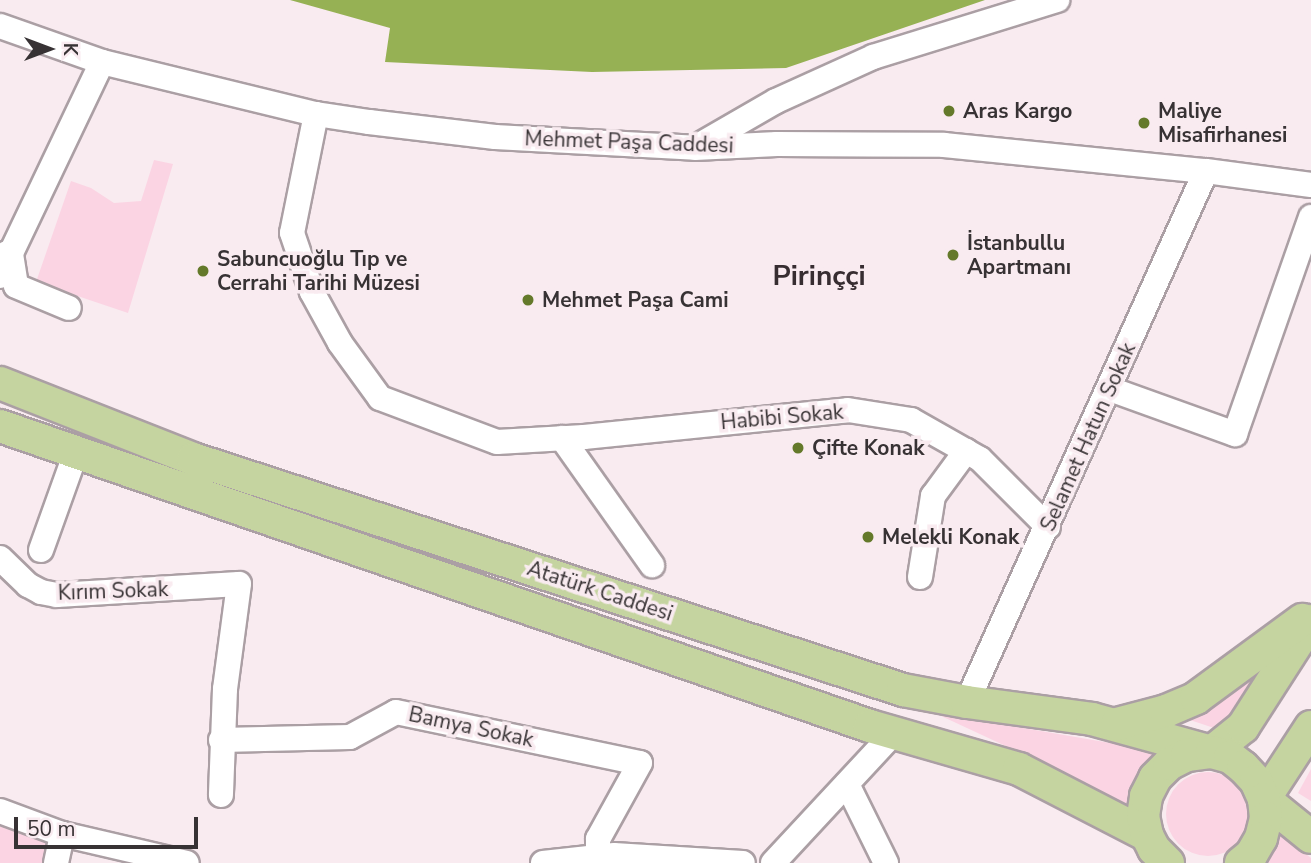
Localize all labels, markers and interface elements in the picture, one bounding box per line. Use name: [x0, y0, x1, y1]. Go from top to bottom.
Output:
north arrow: [14, 14, 84, 84]
text: K: [57, 43, 83, 55]
place label: Aras Kargo: [963, 98, 1072, 124]
place label: Maliye Misafirhanesi: [1158, 98, 1287, 148]
marker: Aras Kargo: [941, 103, 957, 119]
marker: Maliye Misafirhanesi: [1136, 115, 1152, 131]
street label: Mehmet Paşa Caddesi: [524, 126, 734, 158]
place label: İstanbullu Apartmanı: [967, 230, 1071, 280]
place label: Sabuncuoğlu Tıp ve Cerrahi Tarihi Müzesi: [217, 246, 420, 296]
marker: İstanbullu Apartmanı: [945, 247, 961, 263]
district label: Pirinççi: [772, 259, 866, 293]
marker: Sabuncuoğlu Tıp ve Cerrahi Tarihi Müzesi: [195, 263, 211, 279]
place label: Mehmet Paşa Cami: [542, 287, 729, 313]
marker: Mehmet Paşa Cami: [520, 292, 536, 308]
street label: Selamet Hatun Sokak: [1035, 339, 1141, 535]
street label: Habibi Sokak: [719, 399, 845, 435]
place label: Çifte Konak: [812, 435, 924, 461]
marker: Çifte Konak: [790, 440, 806, 456]
place label: Melekli Konak: [882, 524, 1019, 550]
marker: Melekli Konak: [860, 529, 876, 545]
street label: Atatürk Caddesi: [524, 556, 676, 626]
street label: Kırım Sokak: [57, 576, 169, 606]
street label: Bamya Sokak: [406, 701, 536, 753]
scale bar: [18, 804, 201, 848]
text: 50 m: [27, 815, 76, 843]

